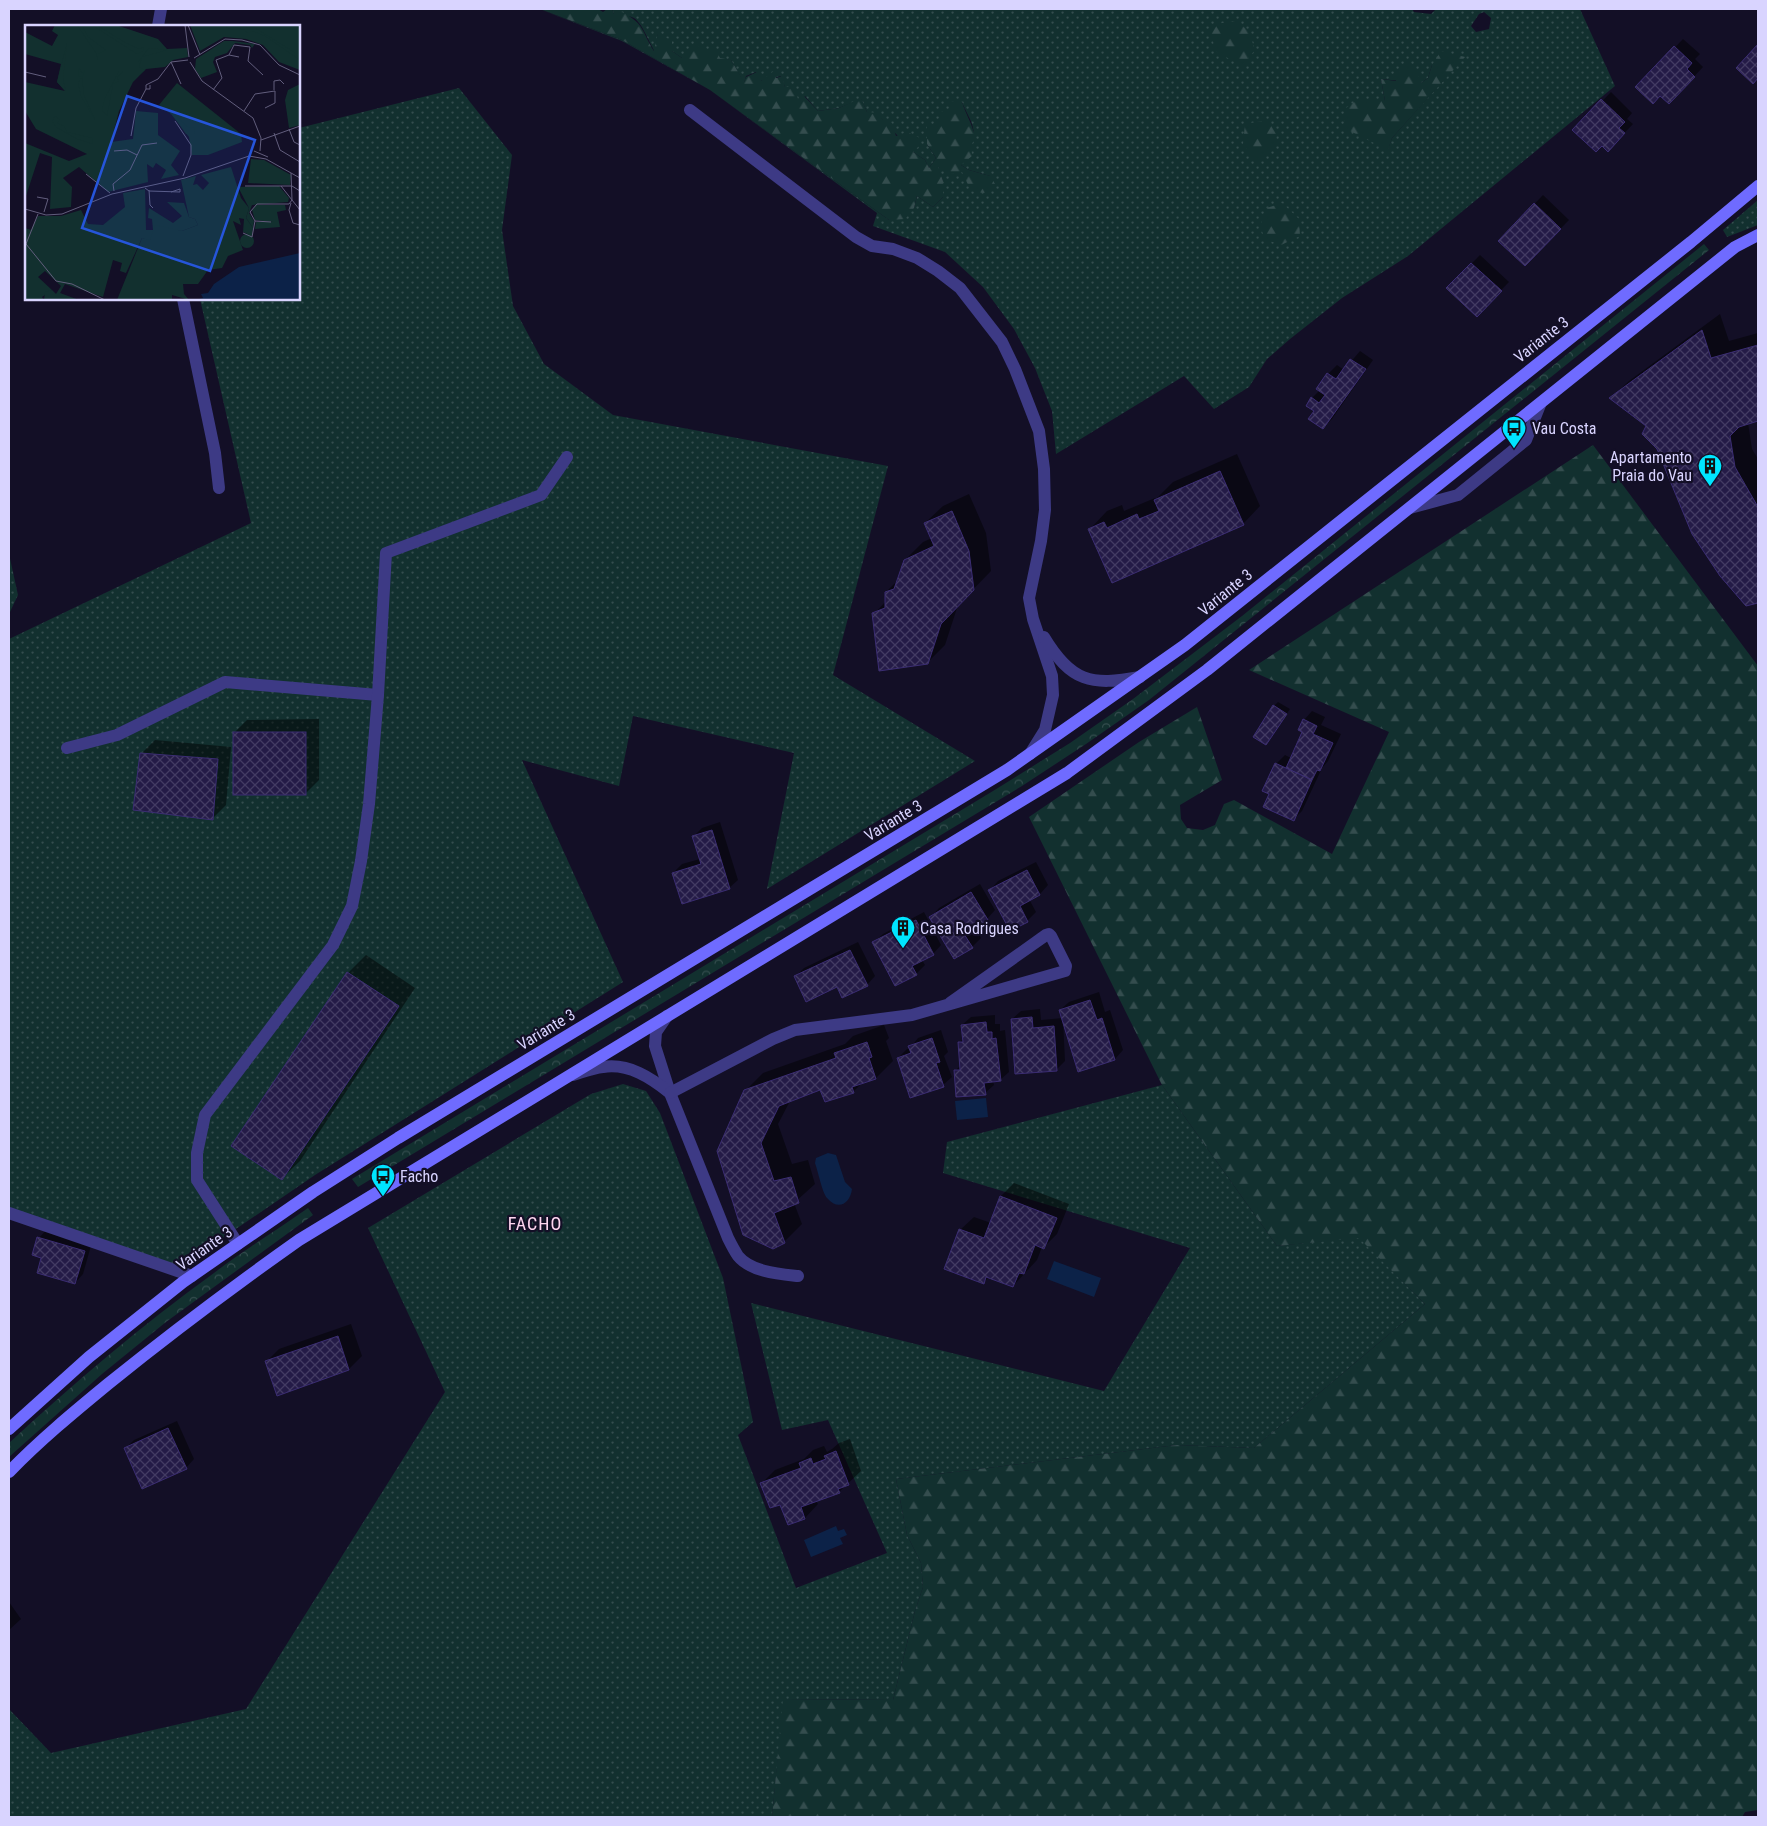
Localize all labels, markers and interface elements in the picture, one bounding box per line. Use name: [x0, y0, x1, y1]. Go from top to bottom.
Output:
inset map: [25, 25, 300, 300]
street label: Variante 3: [1510, 312, 1572, 367]
bus stop icon: Vau Costa: [1501, 415, 1527, 449]
place label: Vau Costa: [1532, 419, 1596, 438]
place label: Apartamento Praia do Vau: [1610, 448, 1692, 485]
building icon: Apartamento Praia do Vau: [1697, 453, 1723, 487]
street label: Variante 3: [1194, 565, 1256, 620]
street label: Variante 3: [861, 796, 926, 845]
building icon: Casa Rodrigues: [890, 915, 916, 949]
place label: Casa Rodrigues: [920, 919, 1019, 938]
street label: Variante 3: [514, 1005, 579, 1054]
bus stop icon: Facho: [370, 1163, 396, 1197]
place label: Facho: [400, 1167, 438, 1186]
district label: FACHO: [508, 1213, 562, 1234]
street label: Variante 3: [173, 1222, 236, 1275]

